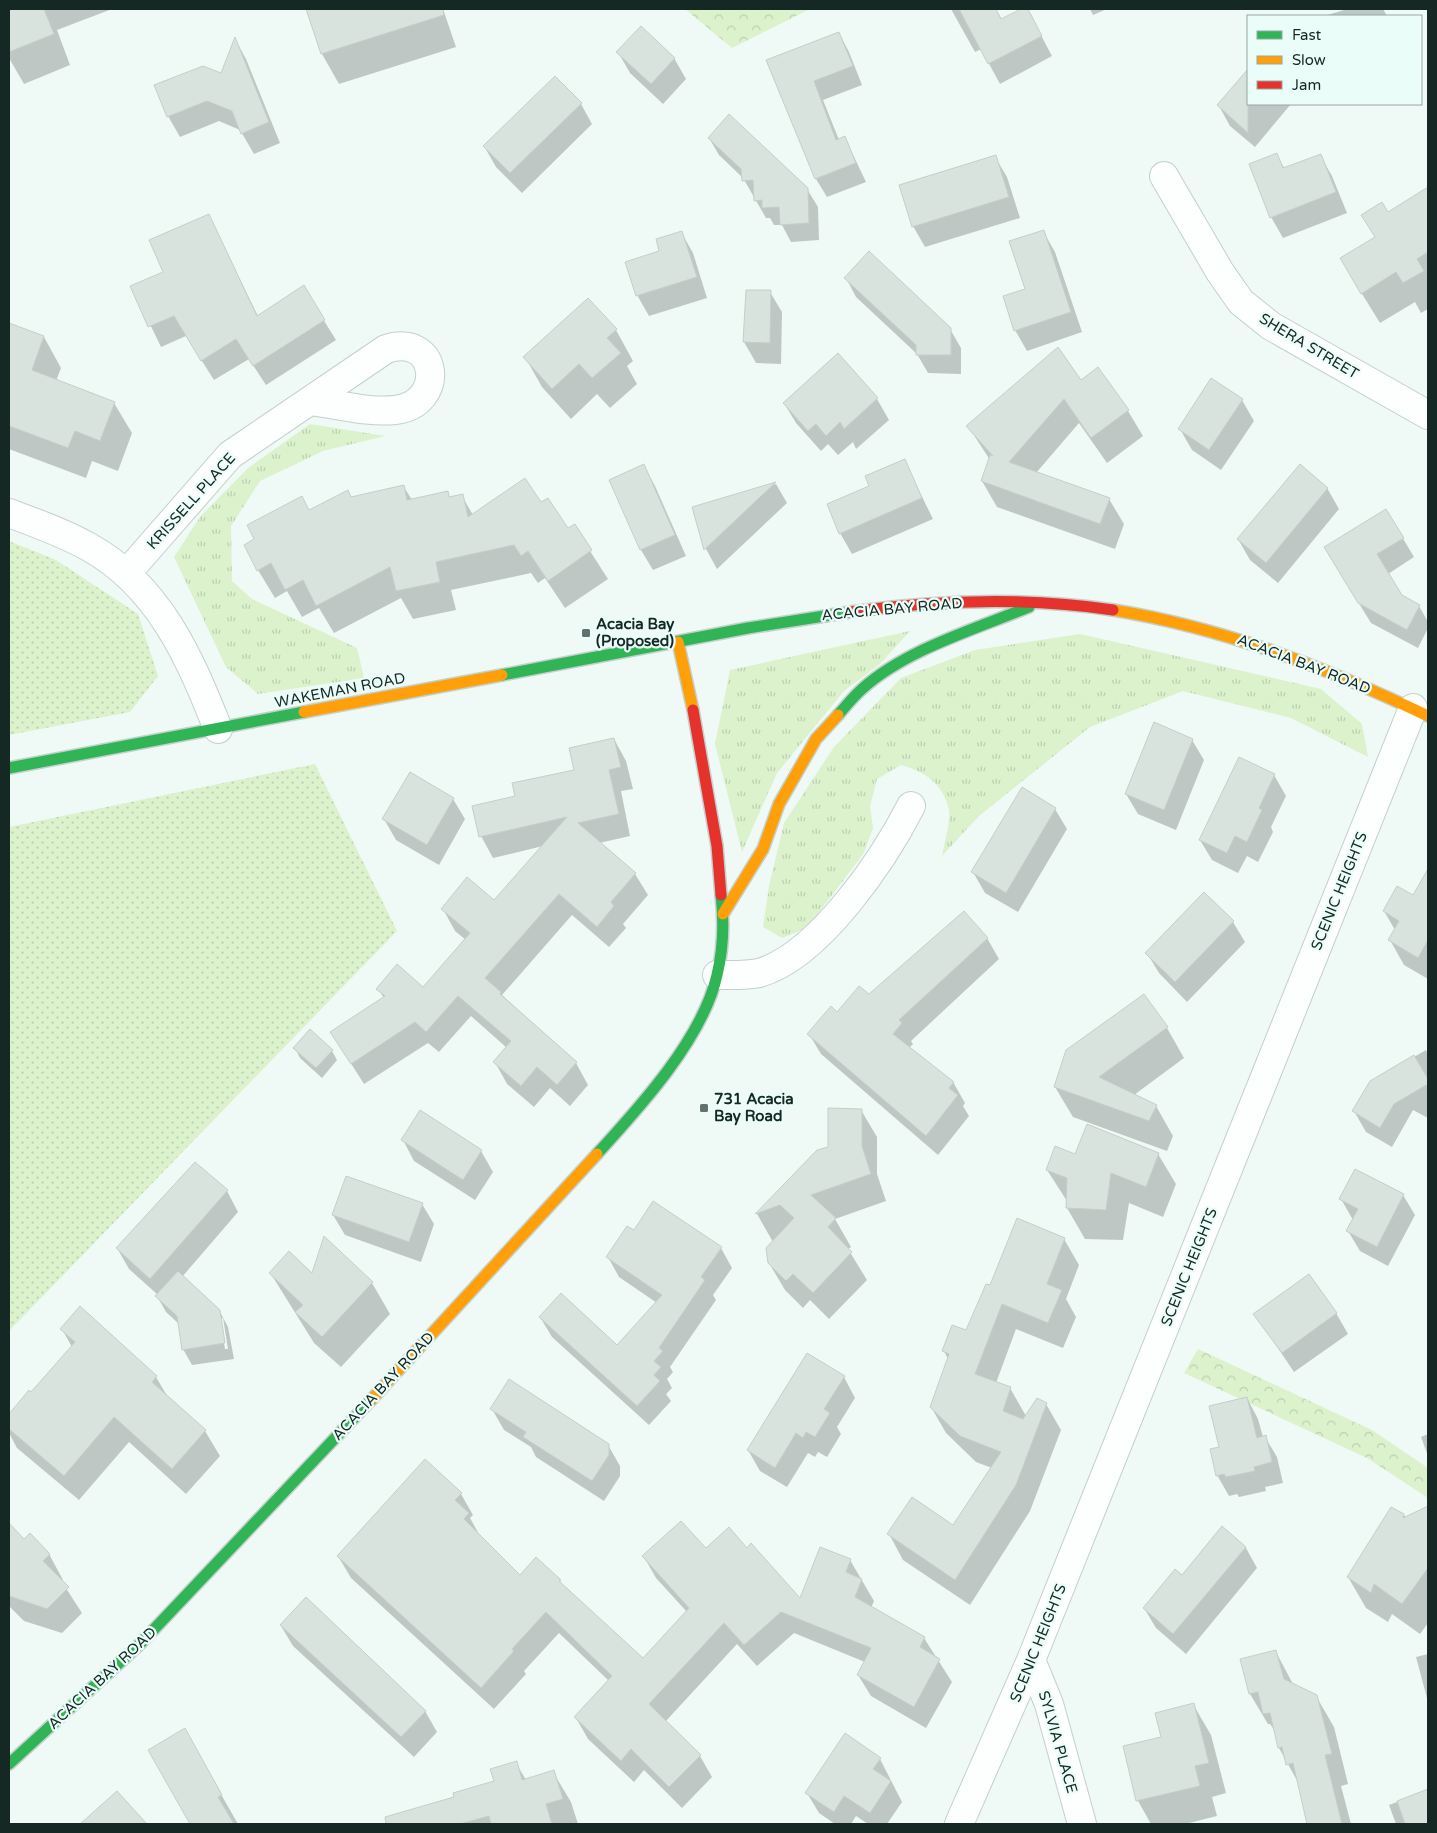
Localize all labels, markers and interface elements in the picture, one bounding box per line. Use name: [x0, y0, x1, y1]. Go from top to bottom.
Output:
legend: [1247, 15, 1422, 105]
text: Fast: [1292, 26, 1322, 44]
text: Slow: [1292, 51, 1326, 69]
text: Jam: [1292, 76, 1321, 94]
street label: SHERA STREET: [1256, 309, 1362, 383]
street label: KRISSELL PLACE: [143, 449, 239, 553]
street label: ACACIA BAY ROAD: [821, 594, 963, 624]
place label: Acacia Bay (Proposed): [596, 615, 674, 651]
marker: Acacia Bay (Proposed): [580, 627, 592, 639]
street label: ACACIA BAY ROAD: [1235, 630, 1373, 698]
street label: WAKEMAN ROAD: [273, 669, 407, 711]
street label: SCENIC HEIGHTS: [1307, 829, 1371, 953]
place label: 731 Acacia Bay Road: [714, 1090, 794, 1126]
marker: 731 Acacia Bay Road: [698, 1102, 710, 1114]
street label: SCENIC HEIGHTS: [1157, 1205, 1221, 1329]
street label: ACACIA BAY ROAD: [328, 1328, 438, 1444]
street label: SCENIC HEIGHTS: [1006, 1581, 1070, 1705]
street label: ACACIA BAY ROAD: [44, 1623, 160, 1733]
street label: SYLVIA PLACE: [1035, 1689, 1081, 1795]

